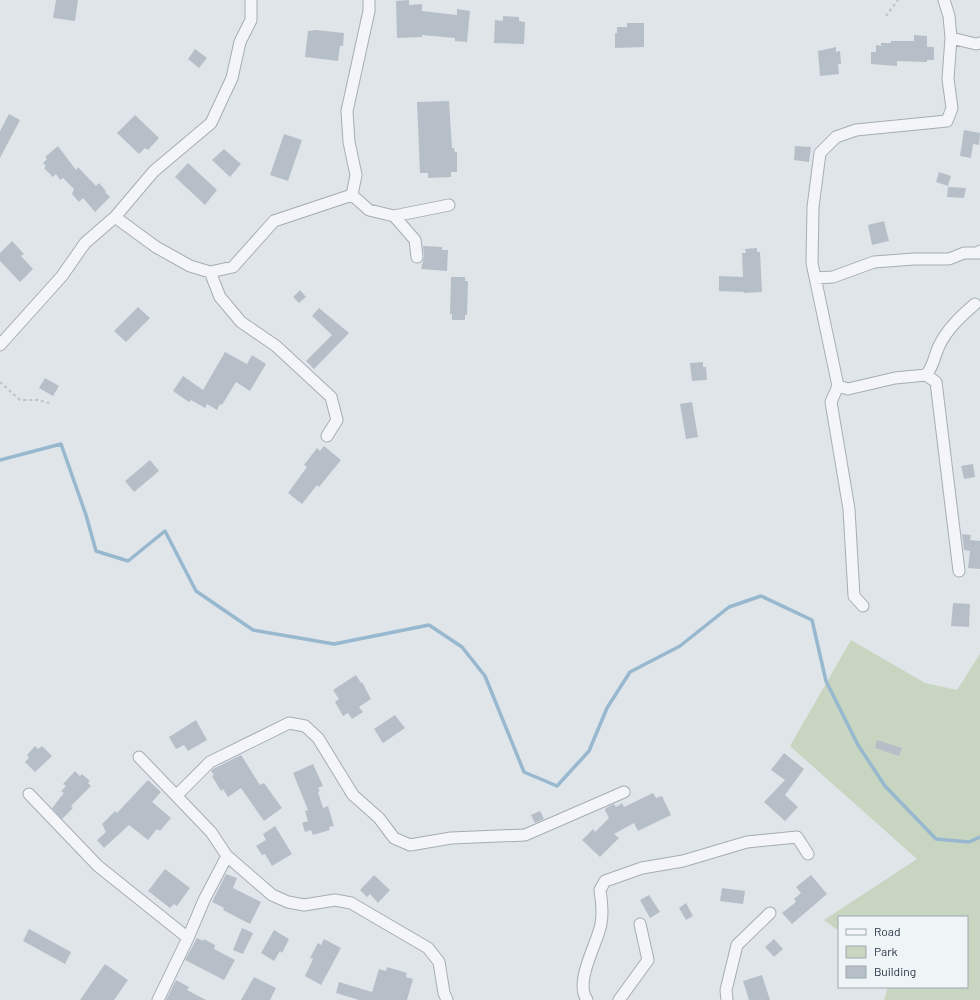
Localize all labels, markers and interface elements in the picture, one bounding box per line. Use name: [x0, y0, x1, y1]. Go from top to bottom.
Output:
legend: [838, 916, 968, 988]
text: Road: [874, 924, 901, 938]
text: Park: [874, 944, 898, 958]
text: Building: [874, 964, 916, 978]

